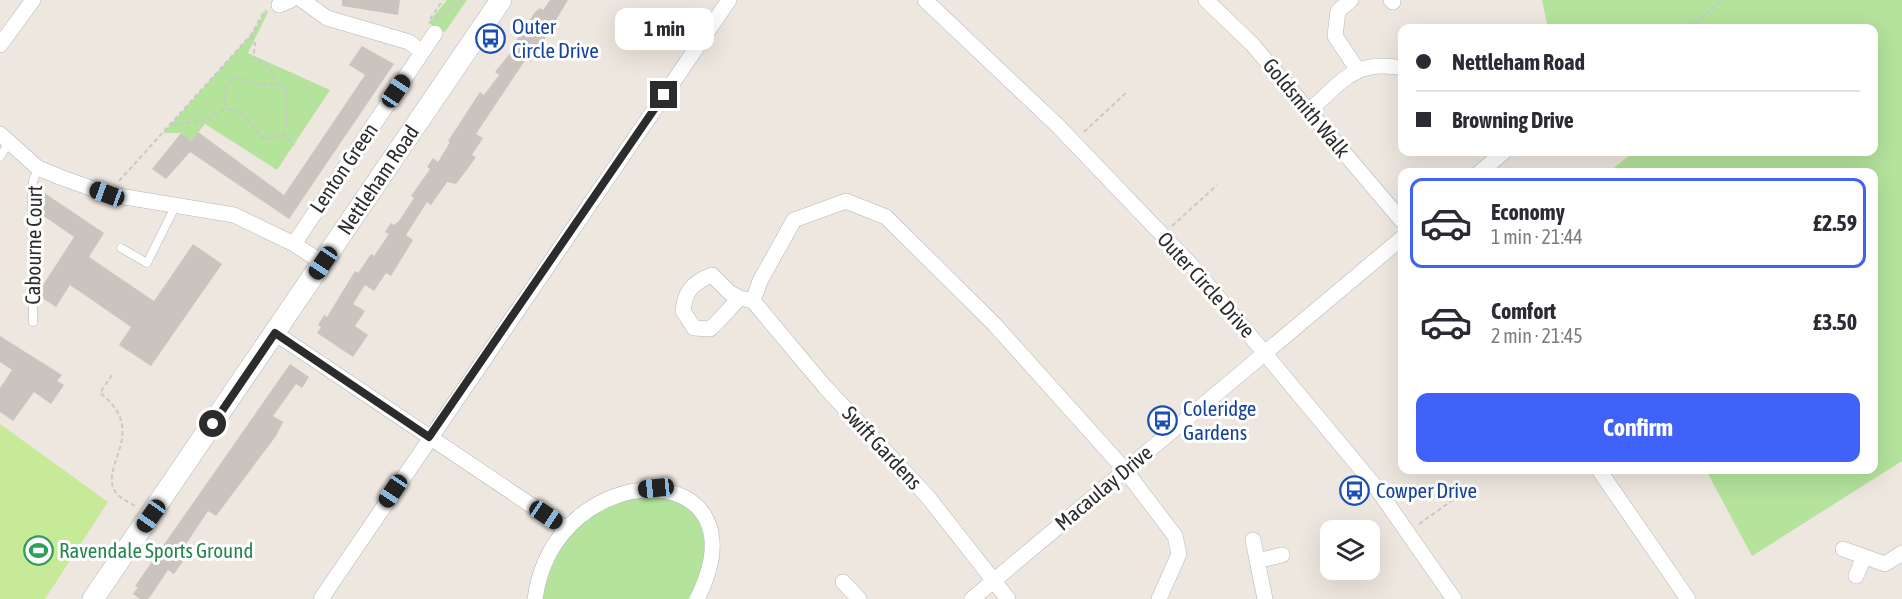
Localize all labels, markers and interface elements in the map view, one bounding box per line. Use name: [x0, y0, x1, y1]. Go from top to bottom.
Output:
callout: 1 min: [614, 8, 714, 50]
place label: Outer Circle Drive: [512, 14, 599, 62]
text: 1 min: [644, 17, 685, 40]
bus stop icon: Outer Circle Drive: [475, 23, 507, 55]
text: Nettleham Road: [1452, 49, 1585, 75]
street label: Goldsmith Walk: [1258, 53, 1355, 162]
car: [378, 71, 414, 111]
route end: [650, 81, 677, 108]
text: Browning Drive: [1452, 107, 1574, 133]
street label: Lenton Green: [304, 118, 382, 217]
street label: Nettleham Road: [332, 120, 423, 239]
car: [87, 179, 127, 209]
street label: Cabourne Court: [20, 185, 46, 305]
icon: car: [1419, 196, 1473, 250]
text: Economy: [1491, 199, 1565, 225]
text: £2.59: [1813, 210, 1857, 236]
text: 1 min · 21:44: [1491, 225, 1583, 248]
street label: Outer Circle Drive: [1153, 227, 1260, 342]
car: [305, 243, 341, 283]
icon: car: [1419, 295, 1473, 349]
text: Comfort: [1491, 298, 1556, 324]
text: £3.50: [1813, 309, 1857, 335]
text: 2 min · 21:45: [1491, 324, 1583, 347]
button: Confirm: [1416, 393, 1860, 462]
place label: Coleridge Gardens: [1183, 396, 1256, 444]
street label: Swift Gardens: [838, 401, 927, 494]
bus stop icon: Coleridge Gardens: [1146, 405, 1178, 437]
route start: [199, 410, 226, 437]
street label: Macaulay Drive: [1050, 440, 1157, 535]
car: [375, 471, 411, 511]
bus stop icon: Cowper Drive: [1339, 475, 1371, 507]
car: [637, 477, 675, 499]
place label: Cowper Drive: [1376, 478, 1477, 502]
car: [133, 496, 169, 536]
car: [526, 497, 566, 533]
map controls: [1320, 520, 1380, 580]
button: layers: [1320, 520, 1380, 580]
sports icon: Ravendale Sports Ground: [22, 535, 54, 567]
place label: Ravendale Sports Ground: [59, 538, 253, 562]

